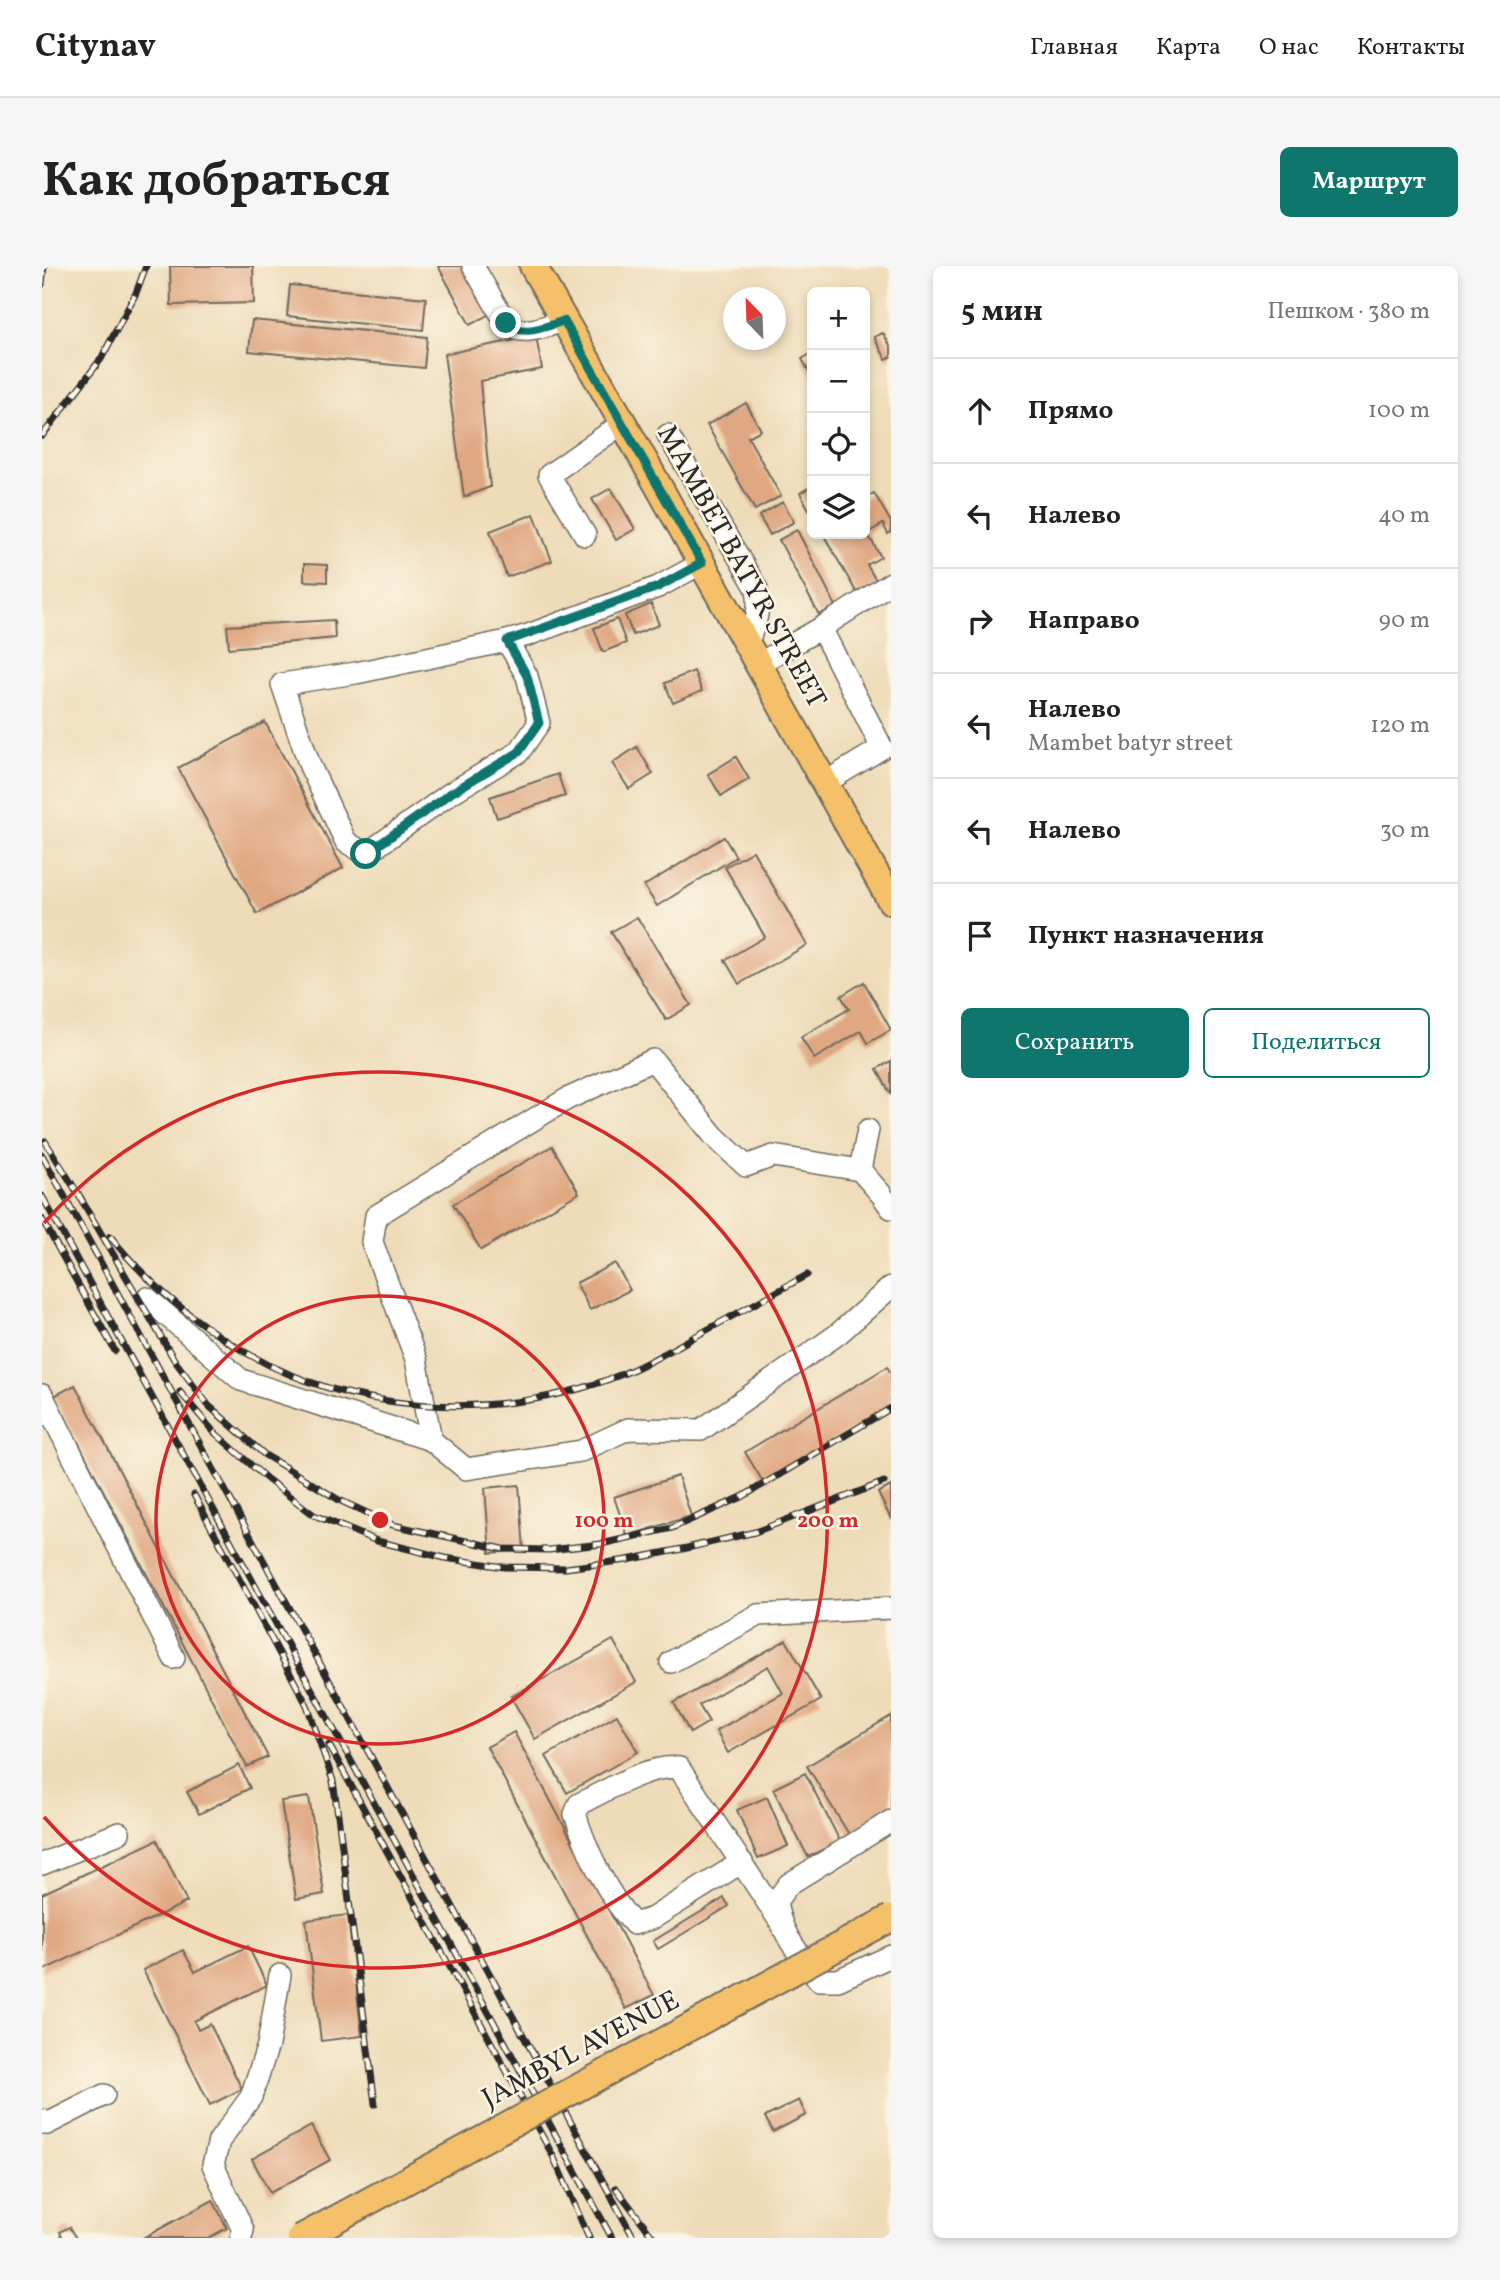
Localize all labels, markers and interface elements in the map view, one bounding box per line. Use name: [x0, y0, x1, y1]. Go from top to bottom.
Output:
text: Citynav: [35, 25, 156, 71]
text: Главная: [1030, 31, 1118, 65]
text: Карта: [1156, 31, 1221, 65]
text: О нас: [1259, 31, 1319, 65]
text: Контакты: [1357, 31, 1465, 65]
button: Маршрут: [1280, 147, 1458, 217]
text: Как добраться: [42, 148, 390, 217]
north arrow: [723, 287, 786, 350]
map controls: [807, 287, 870, 539]
button: +: [807, 287, 870, 350]
text: 5 мин: [961, 291, 1043, 333]
text: Пешком · 380 m: [1267, 296, 1430, 328]
route end: [490, 307, 521, 338]
button: −: [807, 350, 870, 413]
icon: ahead: [961, 392, 999, 430]
text: Прямо: [1028, 393, 1113, 429]
text: 100 m: [1368, 395, 1430, 427]
button: locate: [807, 413, 870, 476]
street label: MAMBET BATYR STREET: [647, 418, 835, 716]
button: layers: [807, 476, 870, 539]
icon: left: [961, 497, 999, 535]
text: Налево: [1028, 498, 1121, 534]
text: 40 m: [1378, 500, 1430, 532]
icon: right: [961, 602, 999, 640]
text: Направо: [1028, 603, 1140, 639]
text: 90 m: [1379, 605, 1430, 637]
text: Налево: [1028, 692, 1121, 728]
icon: left: [961, 707, 999, 745]
text: 120 m: [1370, 710, 1430, 742]
text: Mambet batyr street: [1028, 728, 1233, 760]
icon: left: [961, 812, 999, 850]
text: Налево: [1028, 813, 1121, 849]
text: 30 m: [1380, 815, 1430, 847]
route start: [350, 838, 381, 869]
icon: arrive: [961, 917, 999, 955]
text: Пункт назначения: [1028, 918, 1264, 954]
button: Сохранить: [961, 1008, 1189, 1078]
button: Поделиться: [1203, 1008, 1430, 1078]
text: 100 m: [574, 1507, 634, 1536]
text: 200 m: [797, 1507, 859, 1536]
centre of rings: [368, 1508, 392, 1532]
street label: JAMBYL AVENUE: [475, 1981, 687, 2119]

